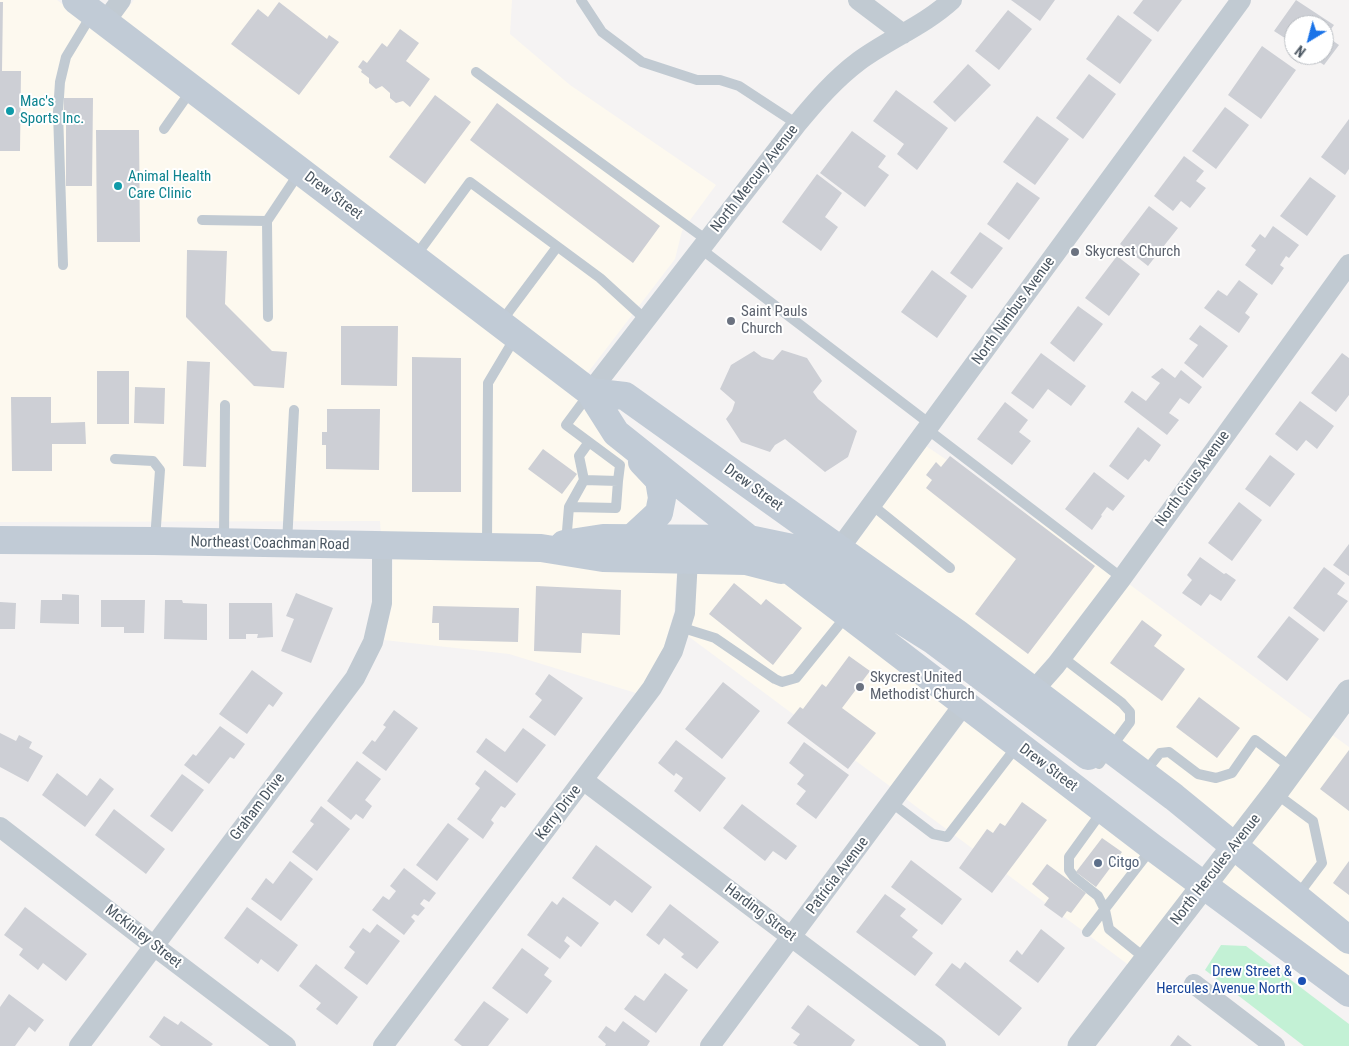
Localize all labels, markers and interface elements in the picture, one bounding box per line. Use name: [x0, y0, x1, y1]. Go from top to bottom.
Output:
north arrow: [1284, 15, 1334, 65]
text: N: [1292, 42, 1309, 60]
place label: Mac's Sports Inc.: [20, 93, 84, 128]
marker: Mac's Sports Inc.: [4, 105, 16, 117]
street label: North Mercury Avenue: [707, 122, 803, 236]
place label: Animal Health Care Clinic: [128, 168, 211, 203]
street label: Drew Street: [300, 168, 366, 224]
marker: Animal Health Care Clinic: [112, 180, 124, 192]
place label: Skycrest Church: [1085, 243, 1180, 261]
marker: Skycrest Church: [1069, 246, 1081, 258]
street label: North Nimbus Avenue: [969, 254, 1059, 368]
place label: Saint Pauls Church: [741, 303, 808, 338]
marker: Saint Pauls Church: [725, 315, 737, 327]
street label: North Cirus Avenue: [1152, 428, 1234, 530]
street label: Drew Street: [720, 461, 786, 515]
street label: Northeast Coachman Road: [190, 534, 350, 554]
place label: Skycrest United Methodist Church: [870, 669, 975, 704]
marker: Skycrest United Methodist Church: [854, 681, 866, 693]
street label: Drew Street: [1015, 740, 1081, 796]
street label: Graham Drive: [227, 770, 289, 844]
street label: Kerry Drive: [533, 782, 585, 844]
street label: North Hercules Avenue: [1167, 811, 1265, 929]
street label: Patricia Avenue: [803, 834, 873, 918]
place label: Citgo: [1108, 854, 1139, 872]
marker: Citgo: [1092, 857, 1104, 869]
street label: Harding Street: [721, 880, 799, 946]
street label: McKinley Street: [101, 901, 185, 973]
place label: Drew Street & Hercules Avenue North: [1156, 963, 1292, 998]
marker: Drew Street & Hercules Avenue North: [1296, 975, 1308, 987]

